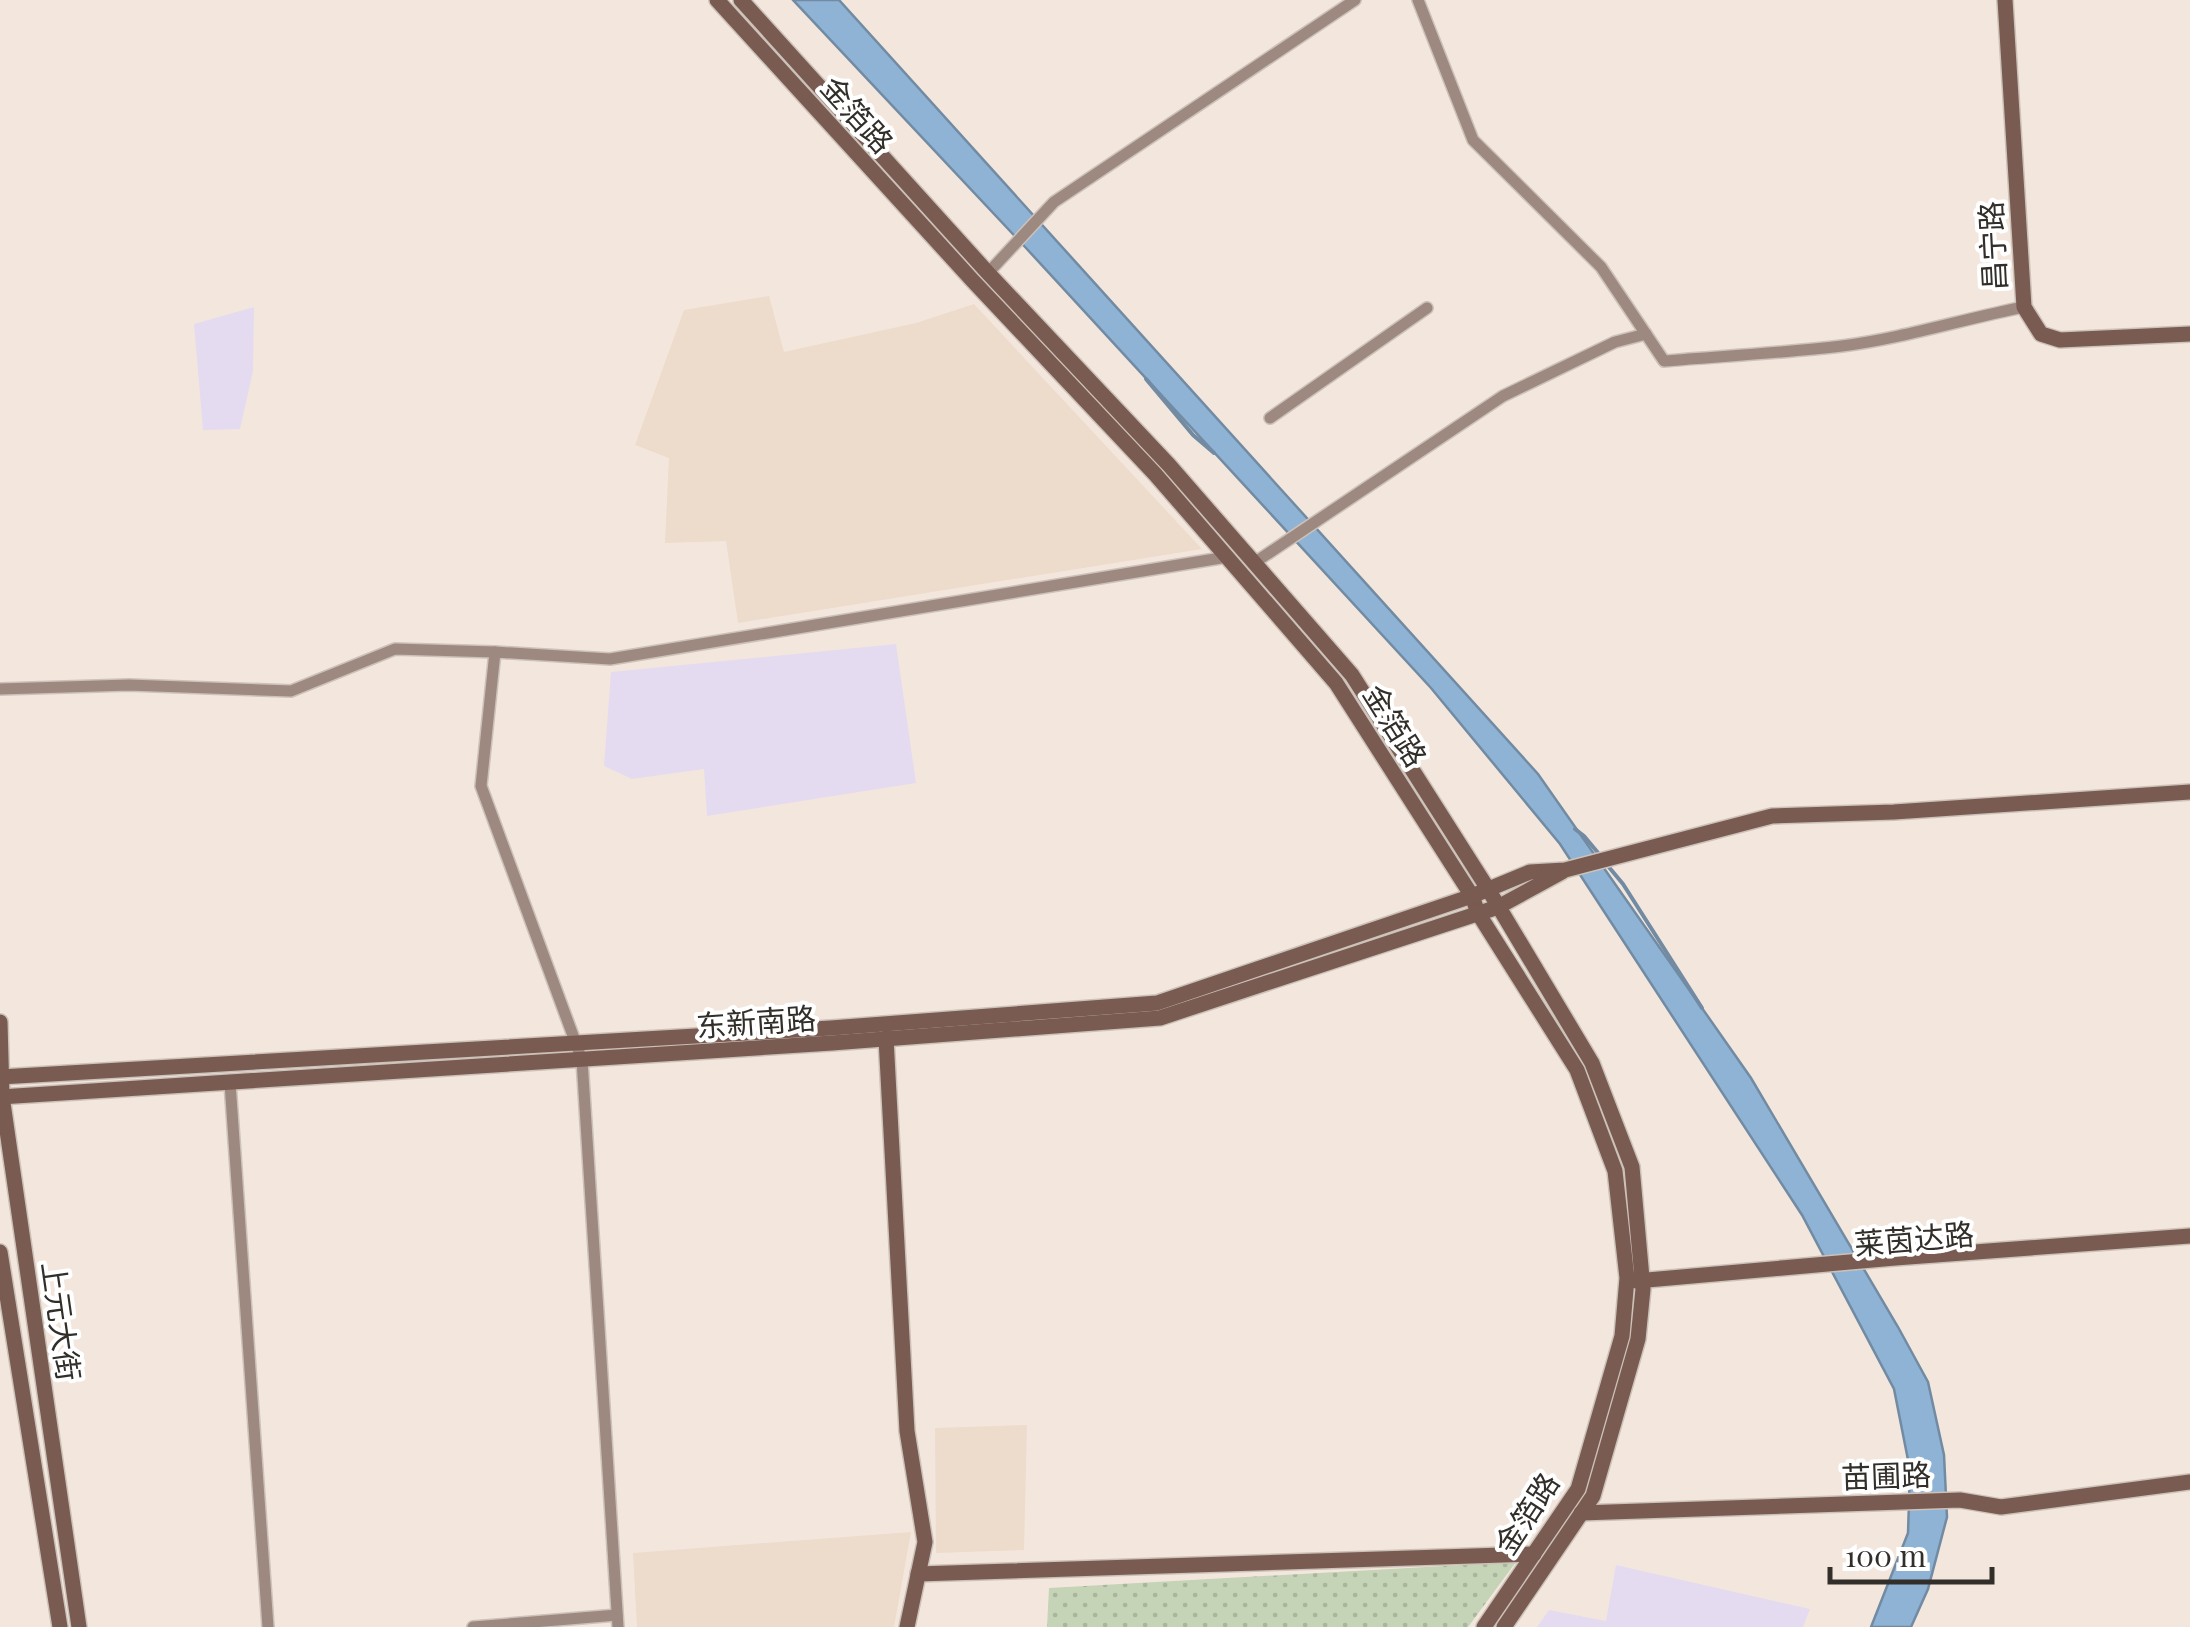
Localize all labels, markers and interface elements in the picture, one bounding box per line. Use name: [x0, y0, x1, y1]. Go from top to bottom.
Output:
street label: 金箔路: [813, 67, 903, 161]
street label: 昌宁路: [1970, 200, 2014, 292]
street label: 金箔路: [1355, 676, 1437, 774]
street label: 东新南路: [695, 997, 817, 1045]
street label: 莱茵达路: [1852, 1213, 1976, 1263]
street label: 上元大街: [34, 1259, 90, 1383]
street label: 苗圃路: [1840, 1453, 1932, 1497]
street label: 金箔路: [1485, 1464, 1567, 1562]
scale bar: [1830, 1522, 1992, 1584]
text: 100 m: [1845, 1535, 1927, 1575]

